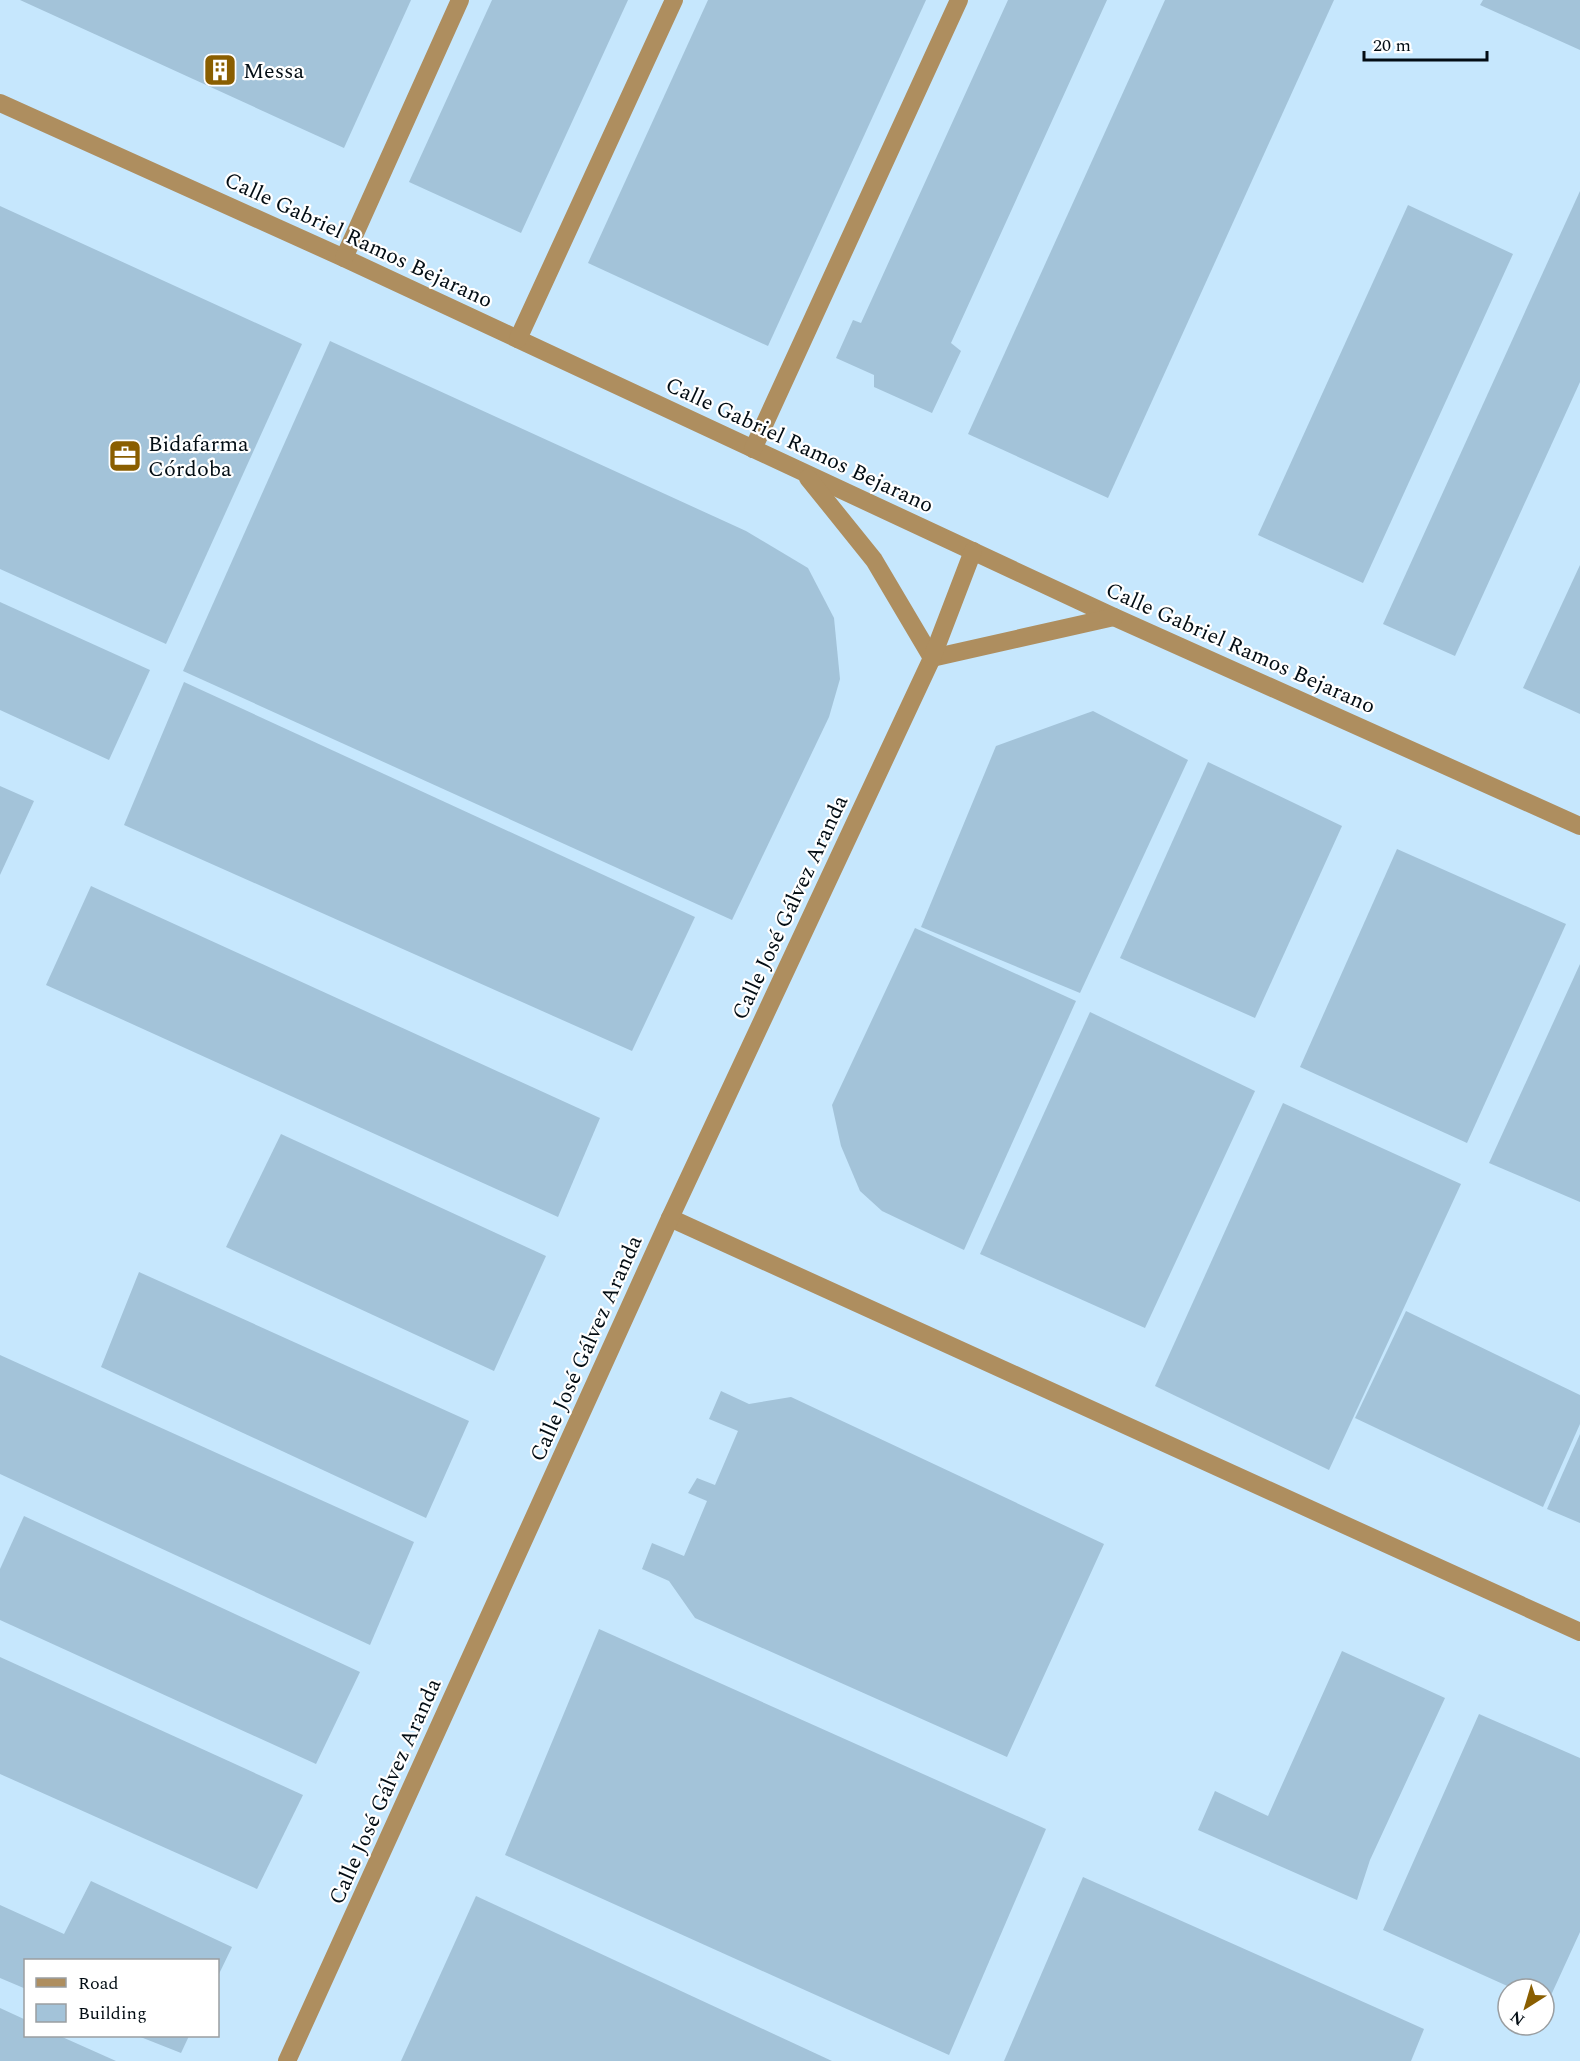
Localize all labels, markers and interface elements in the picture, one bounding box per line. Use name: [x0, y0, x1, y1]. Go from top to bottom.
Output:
scale bar: [1364, 24, 1487, 62]
text: 20 m: [1373, 32, 1411, 59]
building icon: Messa: [202, 52, 238, 88]
place label: Messa: [243, 55, 305, 88]
street label: Calle Gabriel Ramos Bejarano: [219, 164, 498, 317]
street label: Calle Gabriel Ramos Bejarano: [660, 369, 939, 522]
place label: Bidafarma Córdoba: [148, 428, 249, 486]
office icon: Bidafarma Córdoba: [107, 438, 143, 474]
street label: Calle Gabriel Ramos Bejarano: [1100, 574, 1381, 723]
street label: Calle José Gálvez Aranda: [724, 790, 857, 1026]
street label: Calle José Gálvez Aranda: [522, 1230, 651, 1467]
street label: Calle José Gálvez Aranda: [321, 1673, 450, 1910]
legend: [24, 1959, 219, 2037]
text: Road: [78, 1970, 119, 1997]
north arrow: [1496, 1977, 1556, 2037]
text: Building: [78, 2000, 147, 2027]
text: N: [1505, 2005, 1530, 2032]

